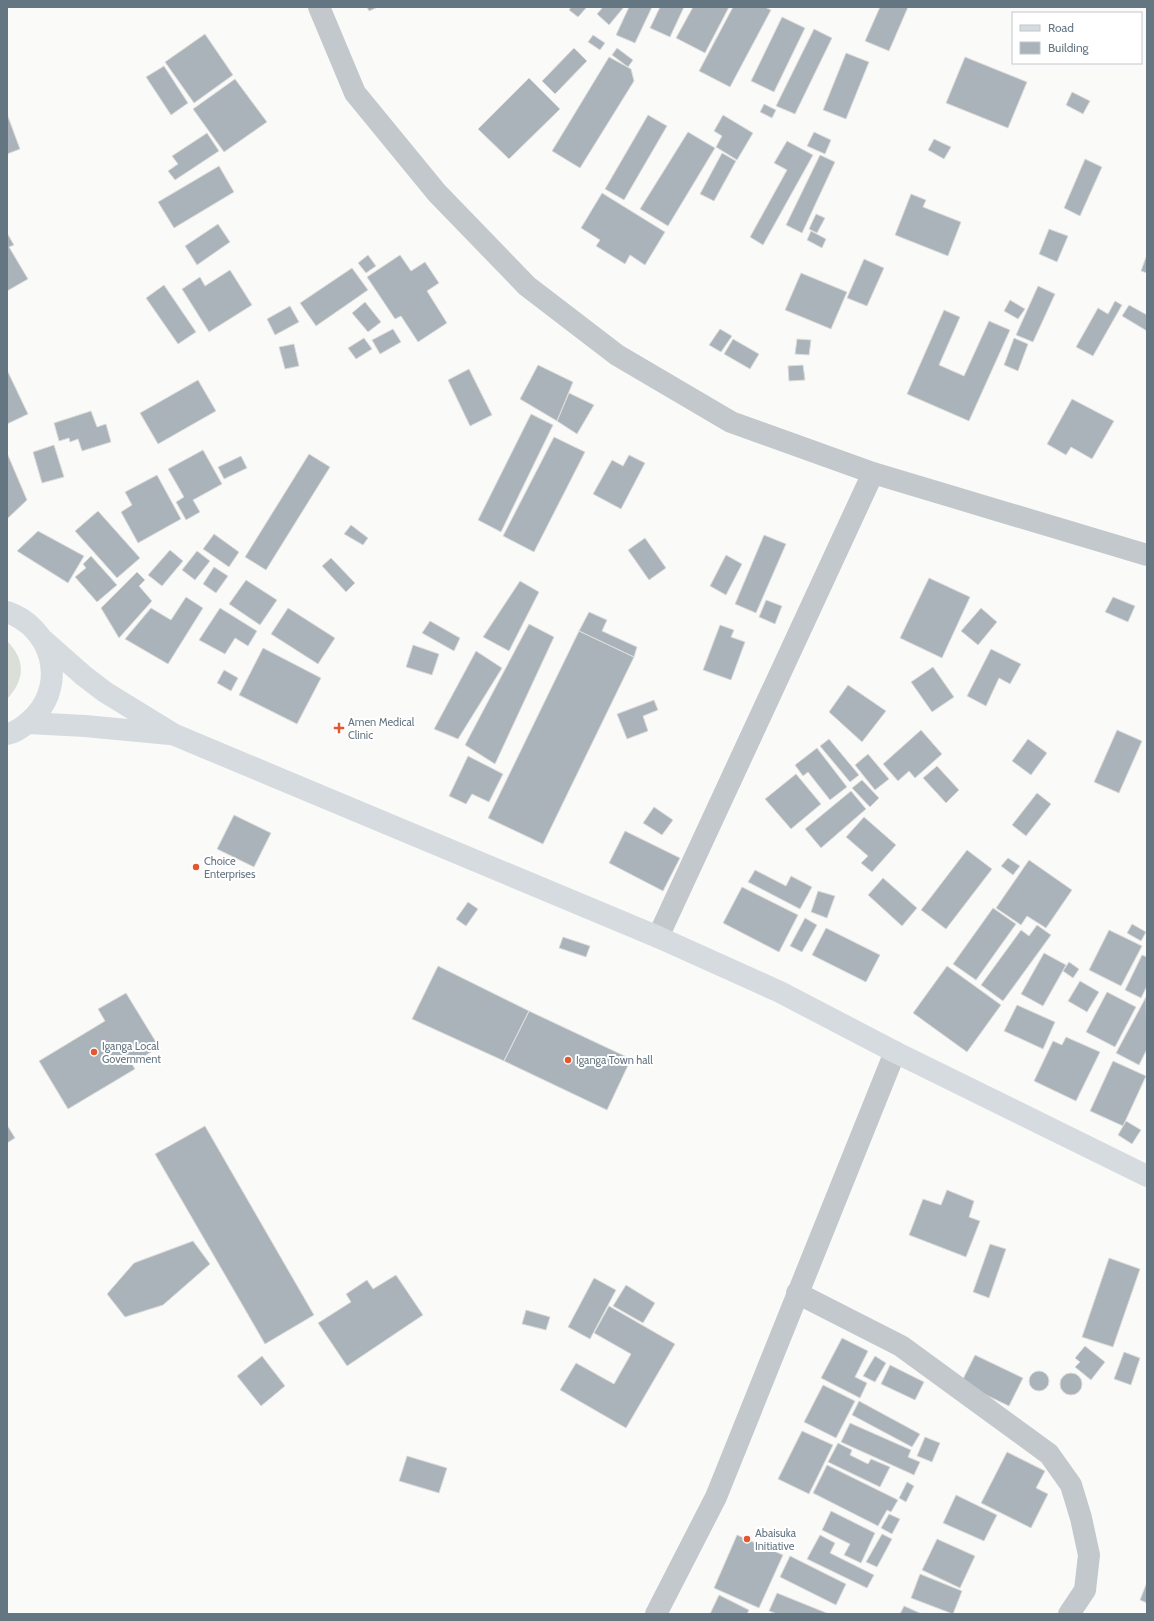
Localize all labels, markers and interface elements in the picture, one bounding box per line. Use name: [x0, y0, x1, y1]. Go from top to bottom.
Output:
legend: [1012, 12, 1142, 64]
text: Road: [1048, 20, 1074, 35]
text: Building: [1048, 40, 1090, 55]
place label: Amen Medical Clinic: [348, 715, 415, 742]
marker: Amen Medical Clinic: [333, 722, 345, 734]
place label: Choice Enterprises: [204, 854, 256, 881]
marker: Choice Enterprises: [191, 862, 201, 872]
place label: Iganga Local Government: [102, 1039, 161, 1066]
marker: Iganga Local Government: [89, 1047, 99, 1057]
place label: Iganga Town hall: [576, 1053, 653, 1067]
marker: Iganga Town hall: [563, 1055, 573, 1065]
place label: Abaisuka Initiative: [755, 1526, 797, 1553]
marker: Abaisuka Initiative: [742, 1534, 752, 1544]

